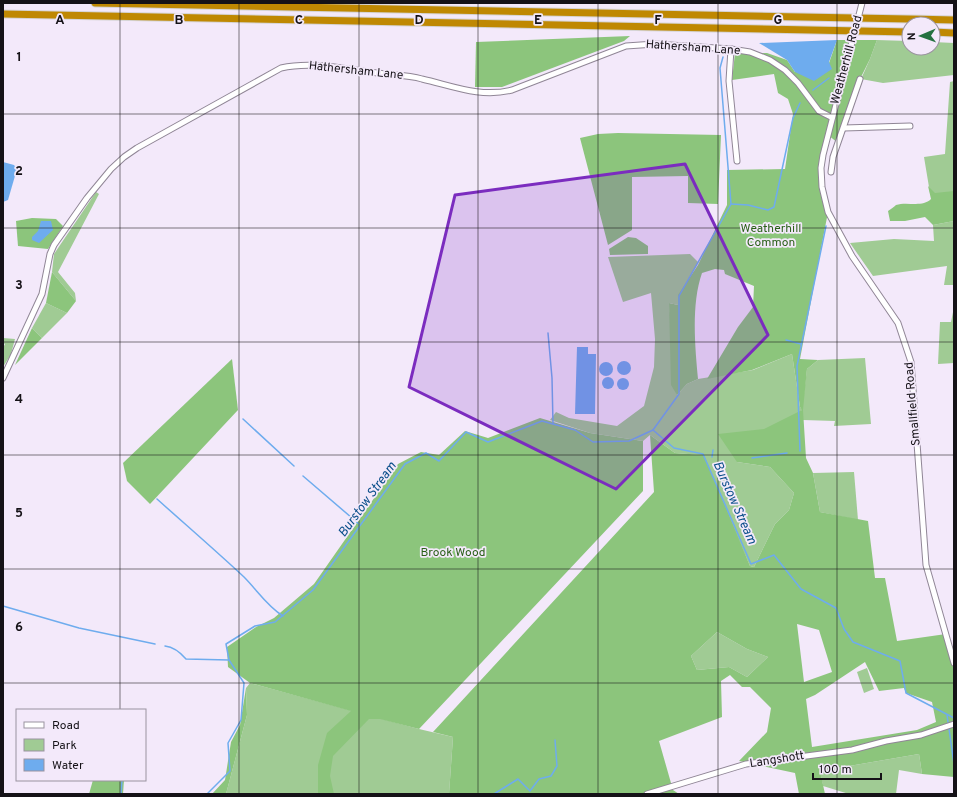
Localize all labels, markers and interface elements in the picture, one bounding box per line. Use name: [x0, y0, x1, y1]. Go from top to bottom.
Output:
text: A: [55, 13, 65, 29]
text: B: [175, 13, 184, 29]
text: C: [295, 13, 303, 29]
text: D: [414, 13, 424, 29]
text: E: [534, 13, 542, 29]
text: F: [654, 13, 662, 29]
text: G: [774, 13, 783, 29]
street label: Weatherhill Road: [827, 14, 867, 106]
north arrow: [901, 16, 941, 56]
text: N: [905, 32, 919, 41]
street label: Hathersham Lane: [645, 37, 741, 59]
text: 1: [16, 50, 22, 66]
street label: Hathersham Lane: [308, 58, 404, 84]
text: 2: [15, 164, 23, 180]
park label: Weatherhill Common: [741, 221, 801, 251]
text: 3: [15, 278, 23, 294]
street label: Smallfield Road: [901, 361, 925, 447]
text: 4: [15, 392, 23, 408]
water label: Burstow Stream: [335, 459, 401, 541]
water label: Burstow Stream: [709, 459, 760, 547]
text: 5: [15, 506, 23, 522]
park label: Brook Wood: [420, 545, 486, 561]
text: 6: [15, 620, 23, 636]
legend: [16, 709, 146, 781]
text: Road: [52, 718, 80, 734]
text: Park: [52, 738, 77, 754]
street label: Langshott: [749, 748, 805, 772]
scale bar: [813, 755, 881, 781]
text: Water: [52, 758, 84, 774]
text: 100 m: [819, 762, 852, 778]

